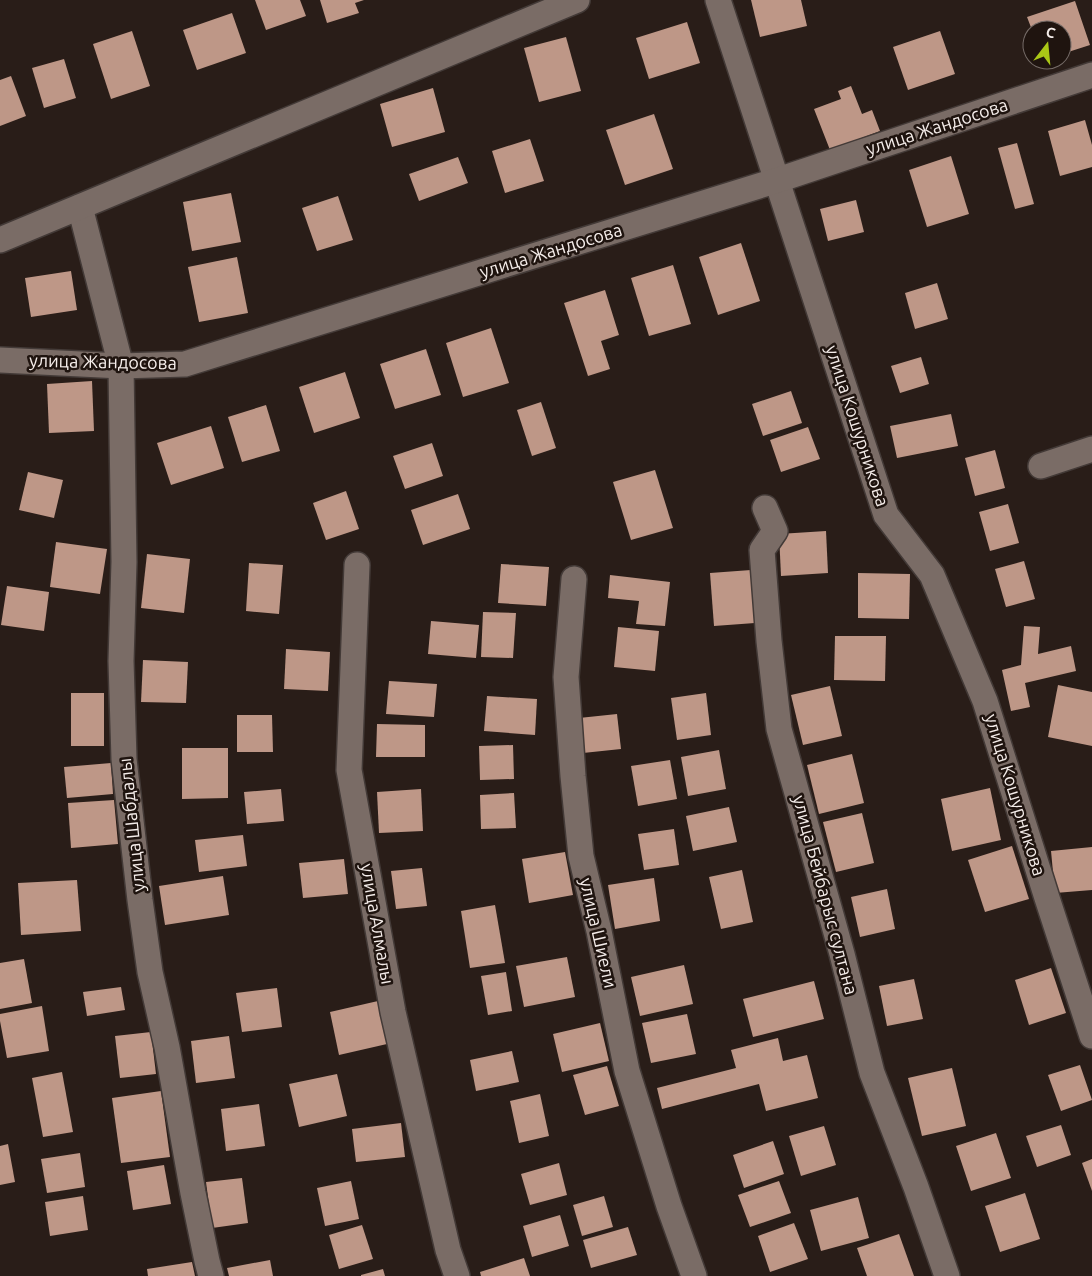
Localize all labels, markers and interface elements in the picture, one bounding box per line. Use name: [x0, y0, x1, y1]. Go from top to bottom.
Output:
north arrow: [1022, 20, 1072, 70]
text: С: [1044, 24, 1057, 41]
street label: улица Жандосова: [863, 94, 1010, 158]
street label: улица Жандосова: [477, 219, 624, 281]
street label: улица Кошурникова: [822, 343, 893, 509]
street label: улица Жандосова: [29, 350, 177, 372]
street label: улица Кошурникова: [982, 711, 1050, 878]
street label: улица Шабдалы: [114, 757, 148, 893]
street label: улица Бейбарыс султана: [790, 793, 862, 997]
street label: улица Алмалы: [358, 862, 398, 986]
street label: улица Шиели: [577, 876, 621, 990]

